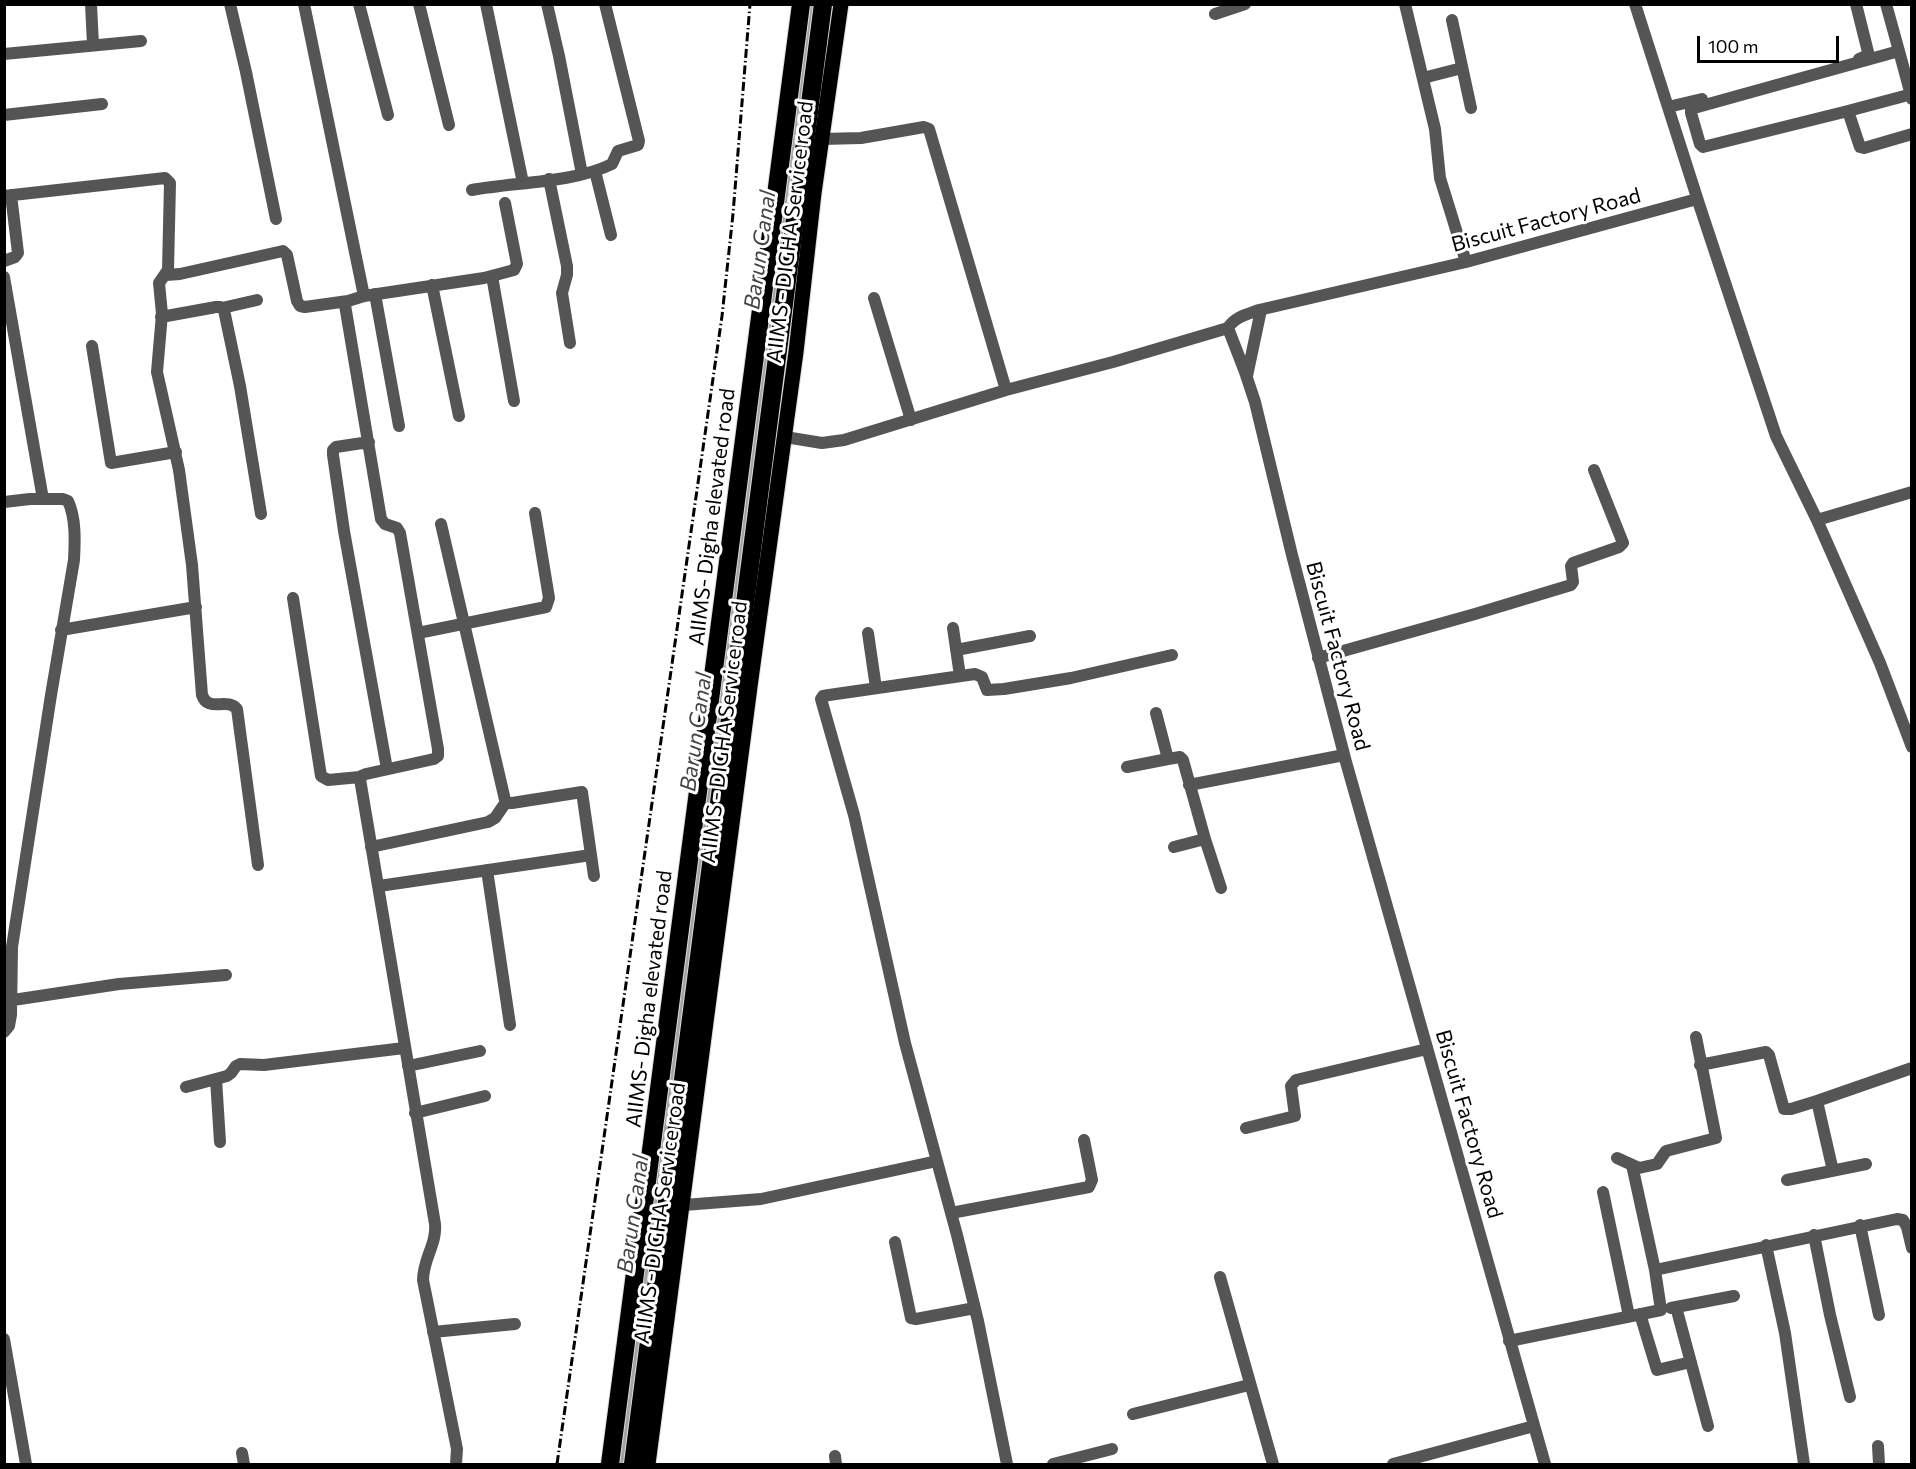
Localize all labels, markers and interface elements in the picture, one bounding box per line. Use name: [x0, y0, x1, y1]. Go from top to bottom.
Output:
scale bar: [1700, 24, 1842, 62]
text: 100 m: [1708, 35, 1758, 57]
street label: AIIMS - DIGHA Service road: [761, 100, 819, 364]
street label: Biscuit Factory Road: [1449, 183, 1643, 257]
water label: Barun Canal: [739, 189, 781, 311]
street label: AIIMS- Digha elevated road: [684, 387, 740, 647]
street label: Biscuit Factory Road: [1301, 559, 1375, 753]
street label: AIIMS - DIGHA Service road: [695, 600, 753, 864]
water label: Barun Canal: [675, 671, 717, 793]
street label: AIIMS- Digha elevated road: [621, 869, 677, 1129]
street label: Biscuit Factory Road: [1430, 1027, 1508, 1221]
street label: AIIMS - DIGHA Service road: [629, 1081, 691, 1345]
water label: Barun Canal: [612, 1153, 654, 1275]

